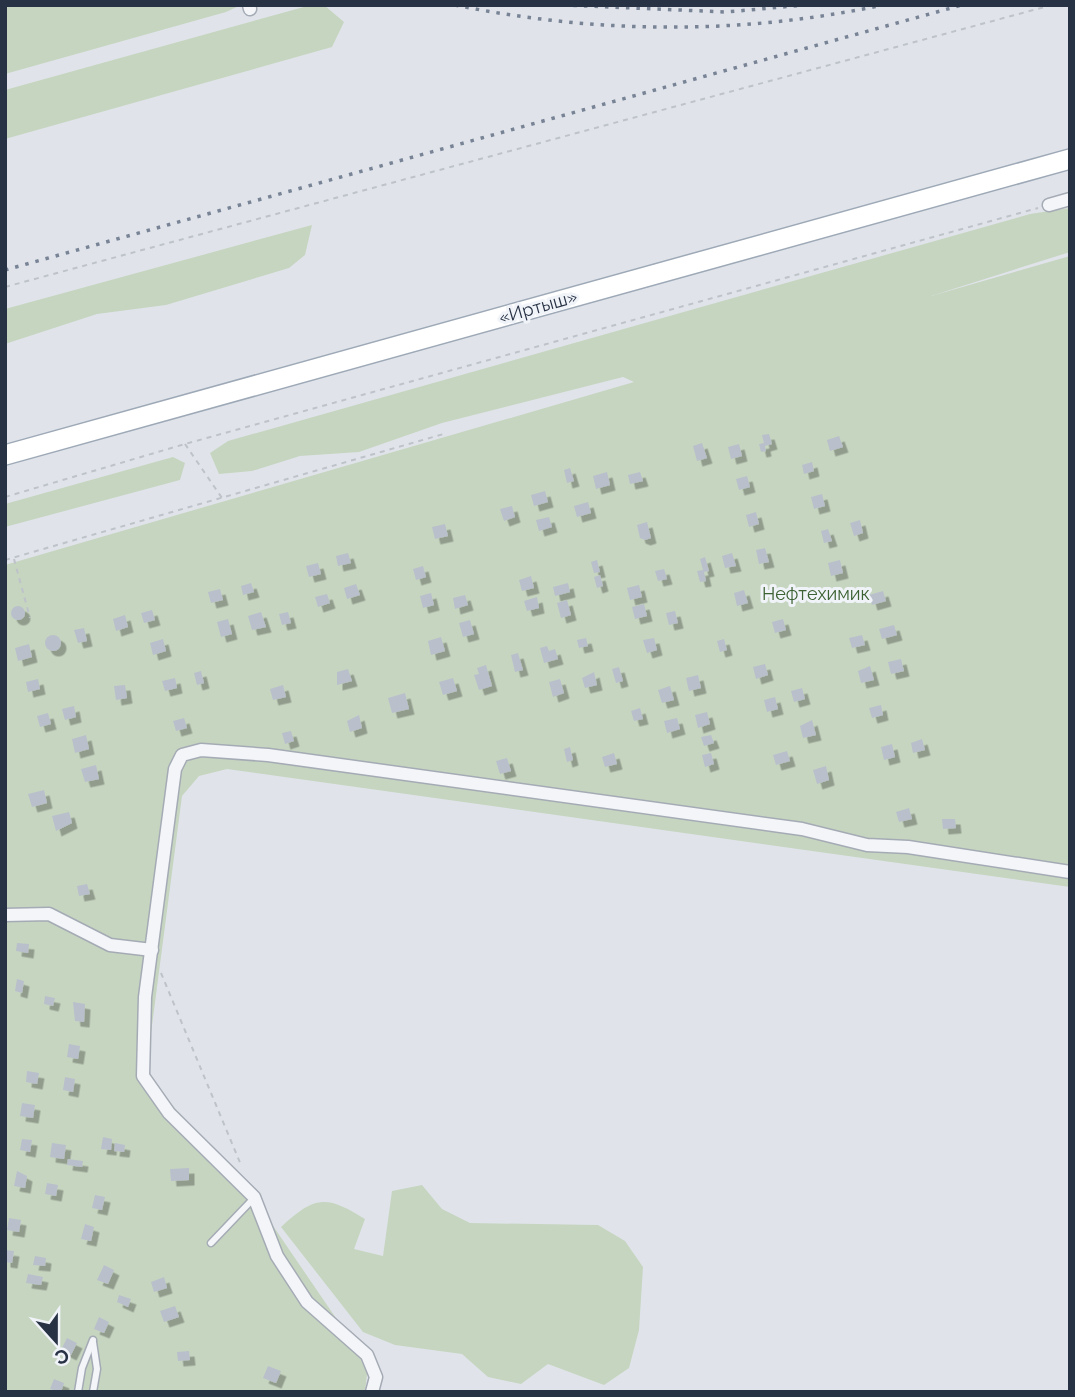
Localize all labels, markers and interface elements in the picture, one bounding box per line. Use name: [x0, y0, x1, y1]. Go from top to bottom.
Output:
street label: «Иртыш»: [496, 285, 579, 328]
park label: Нефтехимик: [762, 583, 870, 604]
north arrow: [21, 1306, 91, 1376]
text: С: [52, 1344, 72, 1369]

